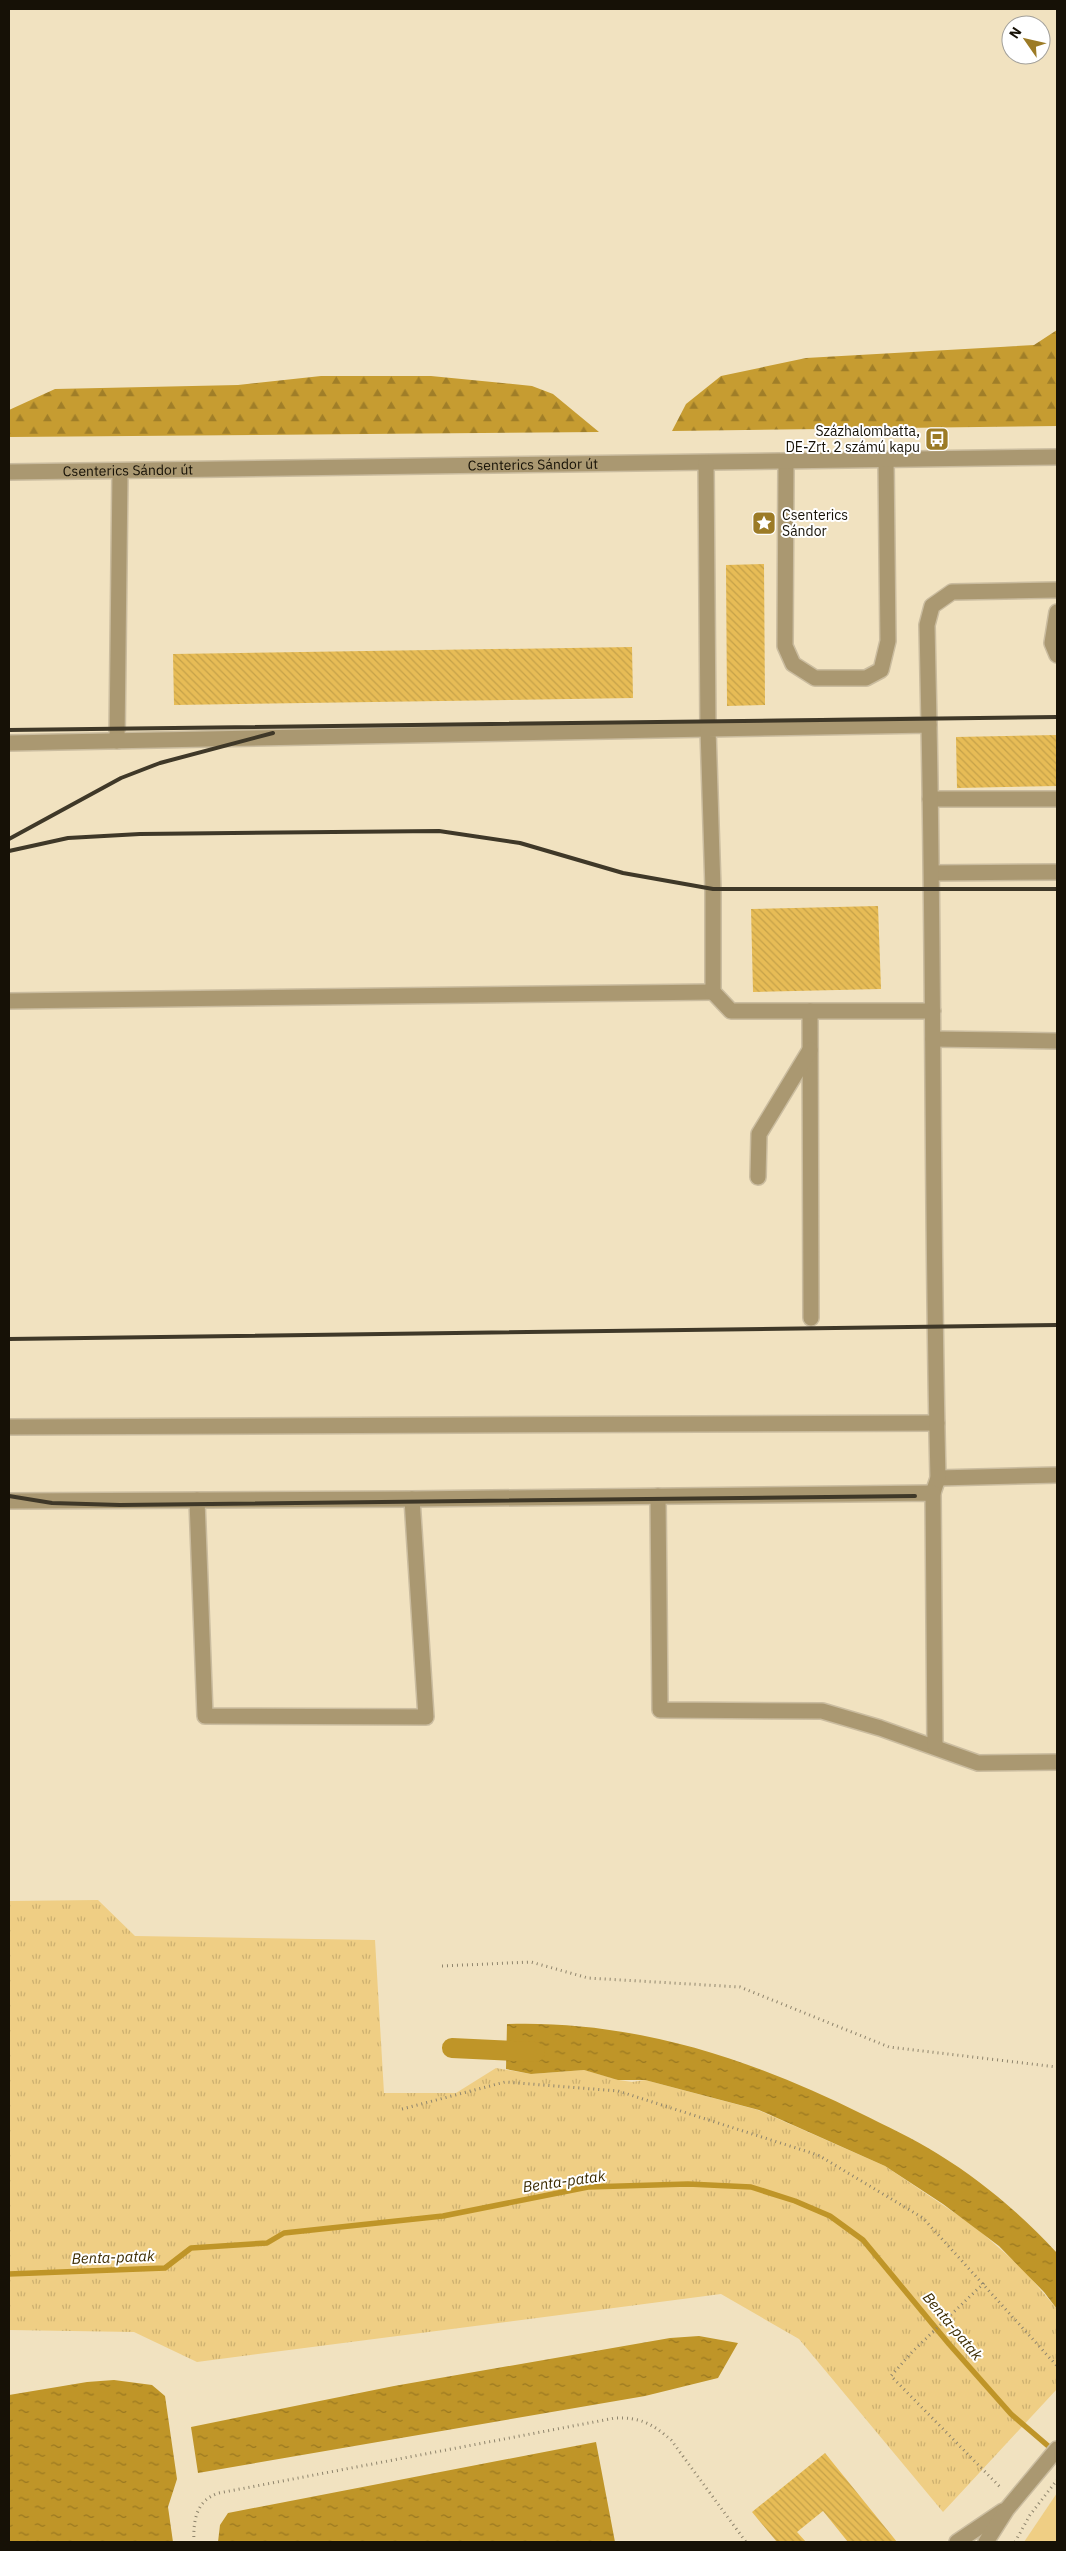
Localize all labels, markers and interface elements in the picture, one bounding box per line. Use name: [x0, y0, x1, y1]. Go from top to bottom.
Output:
north arrow: [1001, 15, 1051, 65]
text: N: [1005, 23, 1026, 42]
place label: Százhalombatta, DE-Zrt. 2 számú kapu: [785, 422, 920, 456]
bus stop icon: Százhalombatta, DE-Zrt. 2 számú kapu: [924, 426, 950, 452]
street label: Csenterics Sándor út: [468, 455, 598, 474]
street label: Csenterics Sándor út: [63, 460, 193, 480]
place label: Csenterics Sándor: [782, 506, 848, 540]
place icon: Csenterics Sándor: [751, 510, 777, 536]
water label: Benta-patak: [522, 2166, 607, 2196]
water label: Benta-patak: [71, 2246, 155, 2268]
water label: Benta-patak: [919, 2288, 987, 2364]

